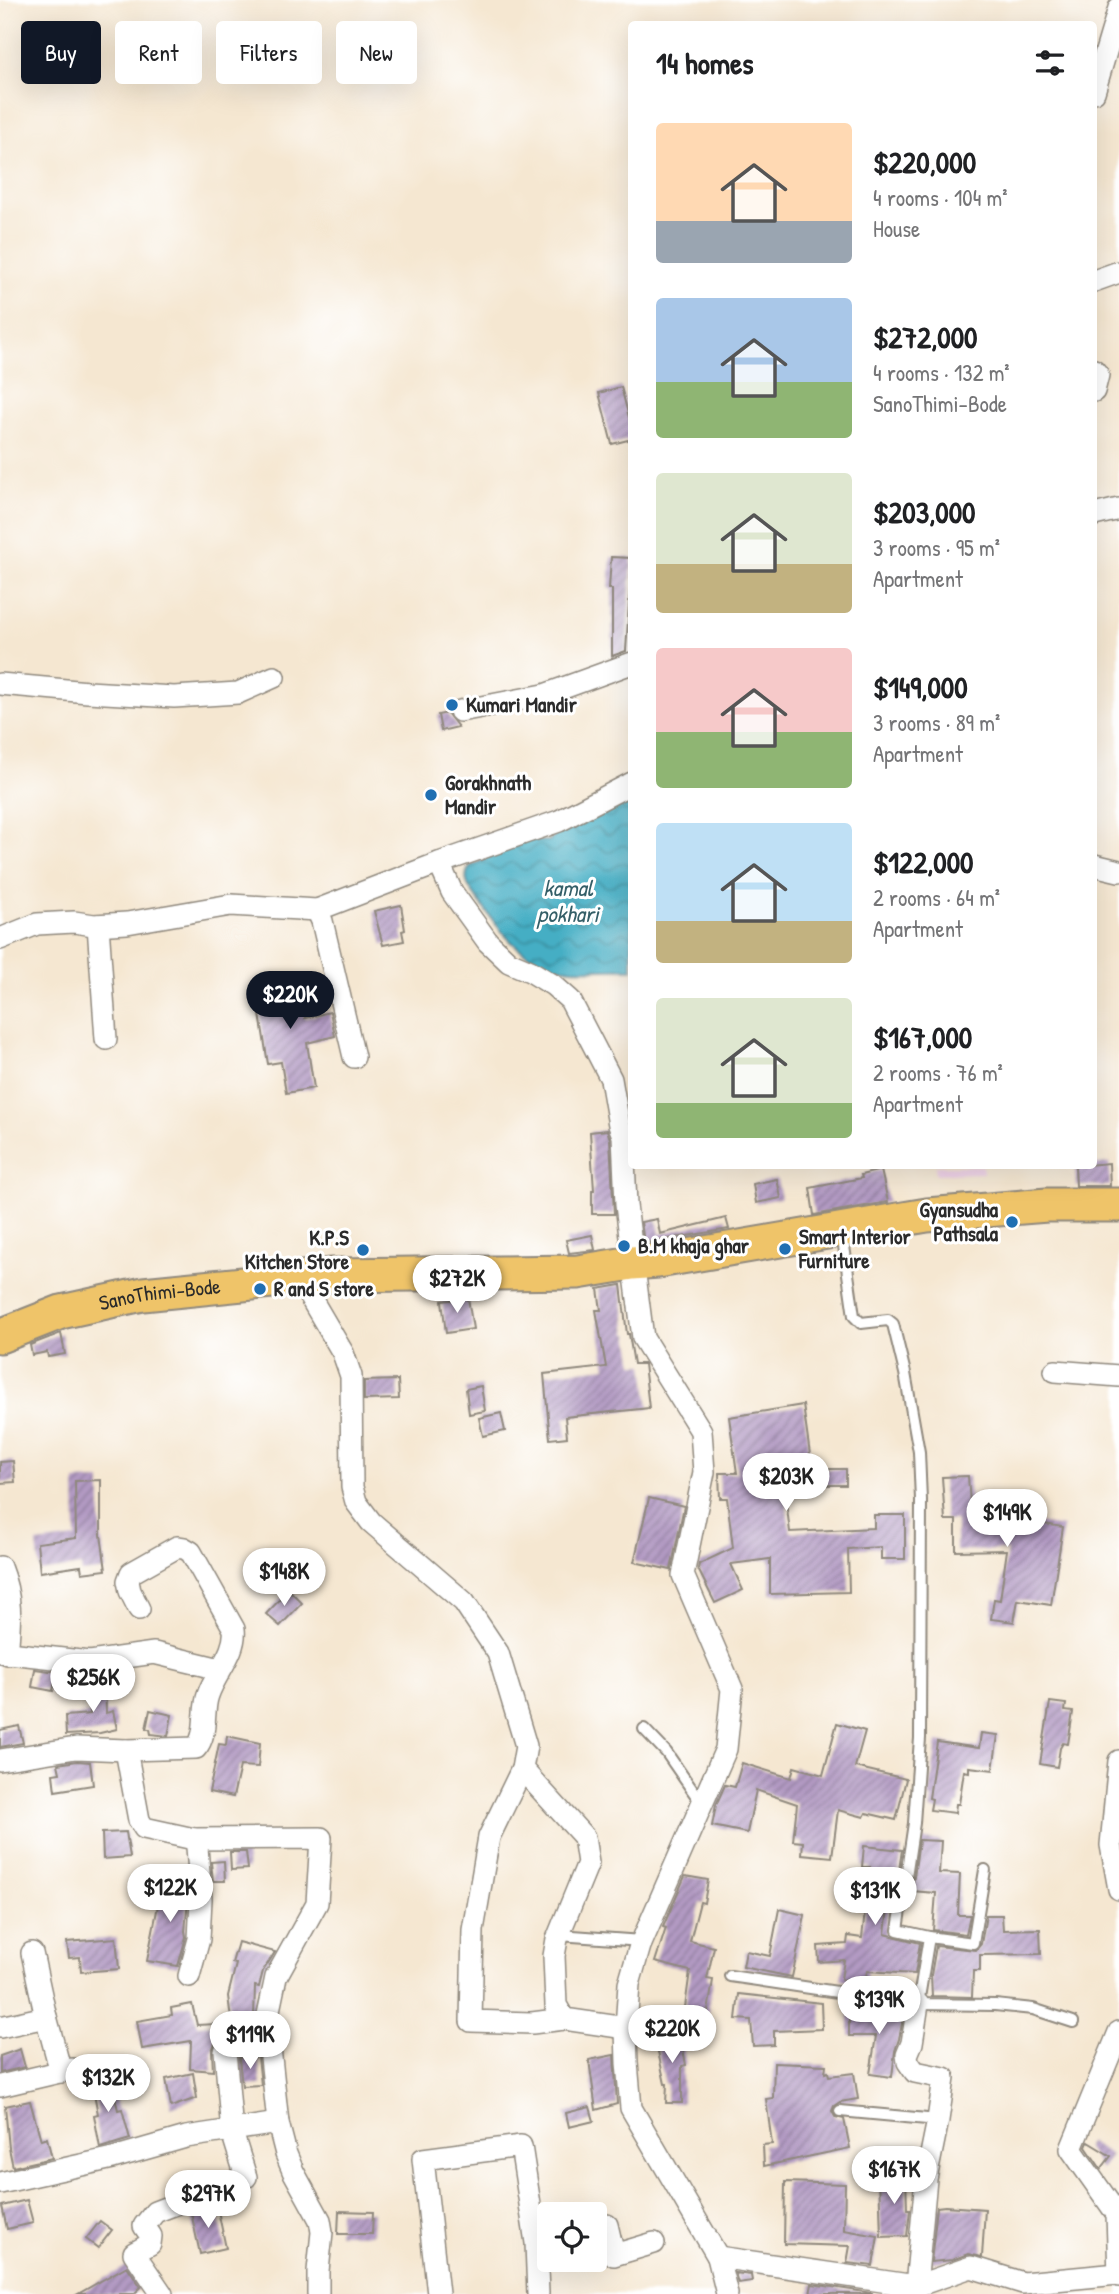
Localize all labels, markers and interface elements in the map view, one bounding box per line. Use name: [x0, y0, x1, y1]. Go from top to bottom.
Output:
chip: Buy: [21, 21, 101, 84]
chip: Rent: [115, 21, 202, 84]
chip: Filters: [216, 21, 322, 84]
chip: New: [336, 21, 417, 84]
text: 14 homes: [656, 43, 754, 83]
icon: filters: [1031, 44, 1069, 82]
text: $220,000: [873, 142, 976, 182]
icon: home: [712, 151, 796, 235]
text: 4 rooms · 104 m²: [873, 182, 1007, 213]
text: House: [873, 213, 920, 244]
text: $272,000: [873, 317, 978, 357]
icon: home: [712, 326, 796, 410]
text: 4 rooms · 132 m²: [873, 357, 1010, 388]
text: SanoThimi-Bode: [873, 388, 1007, 419]
text: $203,000: [873, 492, 976, 532]
icon: home: [712, 501, 796, 585]
text: 3 rooms · 95 m²: [873, 532, 1000, 563]
text: Apartment: [873, 563, 963, 594]
text: $149,000: [873, 667, 968, 707]
icon: home: [712, 676, 796, 760]
place label: Kumari Mandir: [466, 690, 578, 719]
marker: Kumari Mandir: [444, 697, 460, 713]
text: 3 rooms · 89 m²: [873, 707, 1000, 738]
text: Apartment: [873, 738, 963, 769]
place label: Gorakhnath Mandir: [445, 768, 531, 821]
marker: Gorakhnath Mandir: [423, 787, 439, 803]
text: $122,000: [873, 842, 974, 882]
icon: home: [712, 851, 796, 935]
water label: kamal pokhari: [536, 872, 601, 930]
text: 2 rooms · 64 m²: [873, 882, 1000, 913]
text: Apartment: [873, 913, 963, 944]
pin: $220K: [241, 972, 339, 1031]
text: $220K: [262, 978, 318, 1009]
text: $167,000: [873, 1017, 972, 1057]
icon: home: [712, 1026, 796, 1110]
text: 2 rooms · 76 m²: [873, 1057, 1003, 1088]
text: Apartment: [873, 1088, 963, 1119]
place label: Gyansudha Pathsala: [920, 1195, 999, 1248]
marker: Gyansudha Pathsala: [1004, 1214, 1020, 1230]
place label: Smart Interior Furniture: [798, 1222, 912, 1275]
place label: K.P.S Kitchen Store: [245, 1223, 350, 1276]
place label: B.M khaja ghar: [638, 1231, 750, 1261]
marker: B.M khaja ghar: [616, 1238, 632, 1254]
marker: Smart Interior Furniture: [777, 1241, 793, 1257]
marker: K.P.S Kitchen Store: [355, 1242, 371, 1258]
pin: $272K: [408, 1256, 506, 1315]
text: $272K: [429, 1262, 485, 1293]
street label: SanoThimi-Bode: [96, 1271, 222, 1317]
place label: R and S store: [274, 1274, 374, 1303]
marker: R and S store: [252, 1281, 268, 1297]
pin: $203K: [737, 1454, 835, 1513]
text: $203K: [758, 1460, 814, 1491]
pin: $149K: [958, 1490, 1056, 1549]
text: $149K: [982, 1496, 1032, 1527]
pin: $148K: [235, 1548, 333, 1608]
text: $148K: [259, 1555, 309, 1586]
pin: $256K: [44, 1654, 142, 1714]
text: $256K: [66, 1661, 120, 1692]
pin: $122K: [121, 1864, 219, 1924]
pin: $131K: [826, 1868, 924, 1927]
text: $122K: [143, 1871, 197, 1902]
text: $131K: [850, 1874, 900, 1905]
pin: $139K: [830, 1976, 928, 2036]
text: $139K: [854, 1983, 904, 2014]
pin: $220K: [623, 2006, 721, 2065]
pin: $119K: [201, 2011, 299, 2071]
text: $220K: [644, 2012, 700, 2043]
text: $119K: [226, 2018, 274, 2049]
pin: $132K: [59, 2054, 157, 2114]
text: $132K: [81, 2061, 135, 2092]
pin: $167K: [845, 2146, 943, 2206]
text: $167K: [868, 2153, 920, 2184]
pin: $297K: [159, 2170, 257, 2230]
text: $297K: [181, 2177, 235, 2208]
map controls: [537, 2202, 607, 2272]
button: locate: [537, 2202, 607, 2272]

